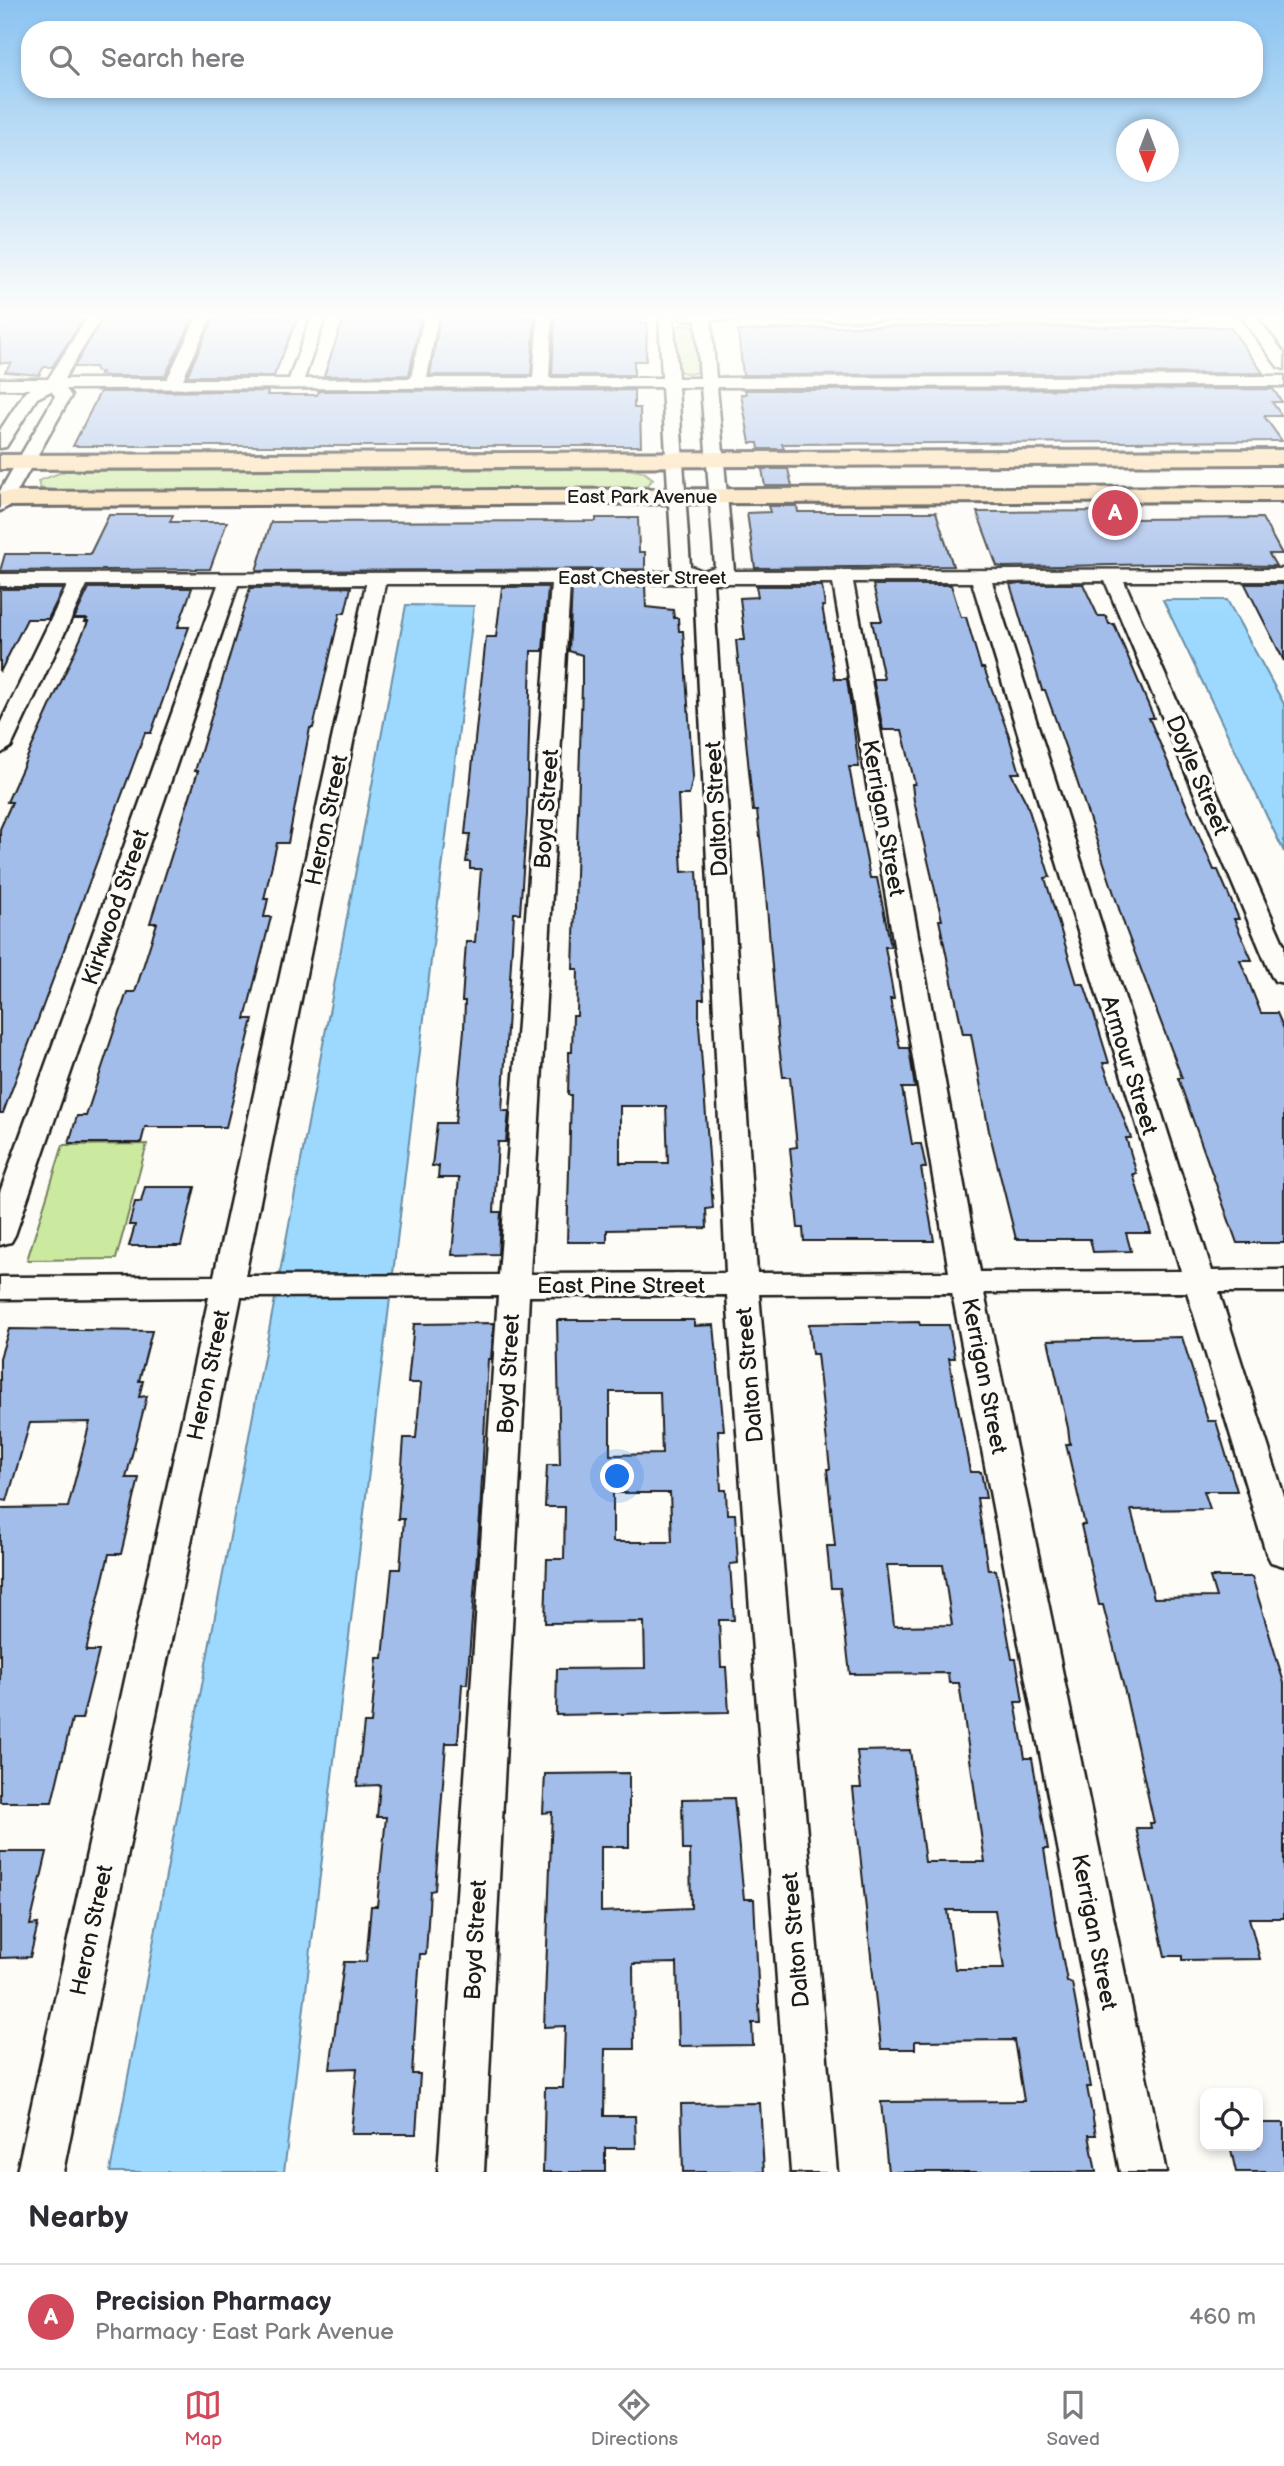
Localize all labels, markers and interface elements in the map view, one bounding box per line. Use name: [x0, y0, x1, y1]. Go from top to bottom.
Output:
search box: [21, 21, 1263, 98]
icon: search: [45, 41, 83, 79]
text: Search here: [101, 44, 245, 75]
north arrow: [1116, 119, 1179, 182]
street label: East Park Avenue: [567, 486, 717, 509]
pin: A: [1092, 487, 1138, 539]
street label: East Chester Street: [558, 567, 726, 590]
street label: Doyle Street: [1159, 711, 1235, 839]
street label: Kerrigan Street: [855, 738, 911, 899]
street label: Dalton Street: [699, 740, 735, 878]
street label: Boyd Street: [529, 748, 565, 870]
street label: Heron Street: [299, 752, 355, 888]
street label: Kirkwood Street: [76, 826, 156, 989]
street label: Armour Street: [1095, 992, 1164, 1138]
street label: East Pine Street: [537, 1272, 705, 1300]
street label: Kerrigan Street: [955, 1296, 1013, 1457]
street label: Dalton Street: [730, 1306, 770, 1444]
street label: Heron Street: [181, 1307, 237, 1443]
street label: Boyd Street: [492, 1313, 526, 1435]
your location: [600, 1459, 634, 1493]
street label: Kerrigan Street: [1065, 1852, 1123, 2013]
street label: Heron Street: [64, 1862, 120, 1998]
street label: Dalton Street: [776, 1871, 816, 2009]
street label: Boyd Street: [459, 1879, 493, 2001]
map controls: [1200, 2088, 1263, 2151]
button: locate: [1200, 2088, 1263, 2151]
text: Nearby: [28, 2200, 128, 2236]
text: Precision Pharmacy: [95, 2287, 331, 2318]
text: A: [44, 2303, 58, 2331]
text: 460 m: [1189, 2303, 1256, 2331]
text: Pharmacy · East Park Avenue: [95, 2318, 394, 2346]
tab: Map: [184, 2386, 222, 2451]
tab: Directions: [591, 2386, 678, 2451]
tab: Saved: [1046, 2386, 1100, 2451]

